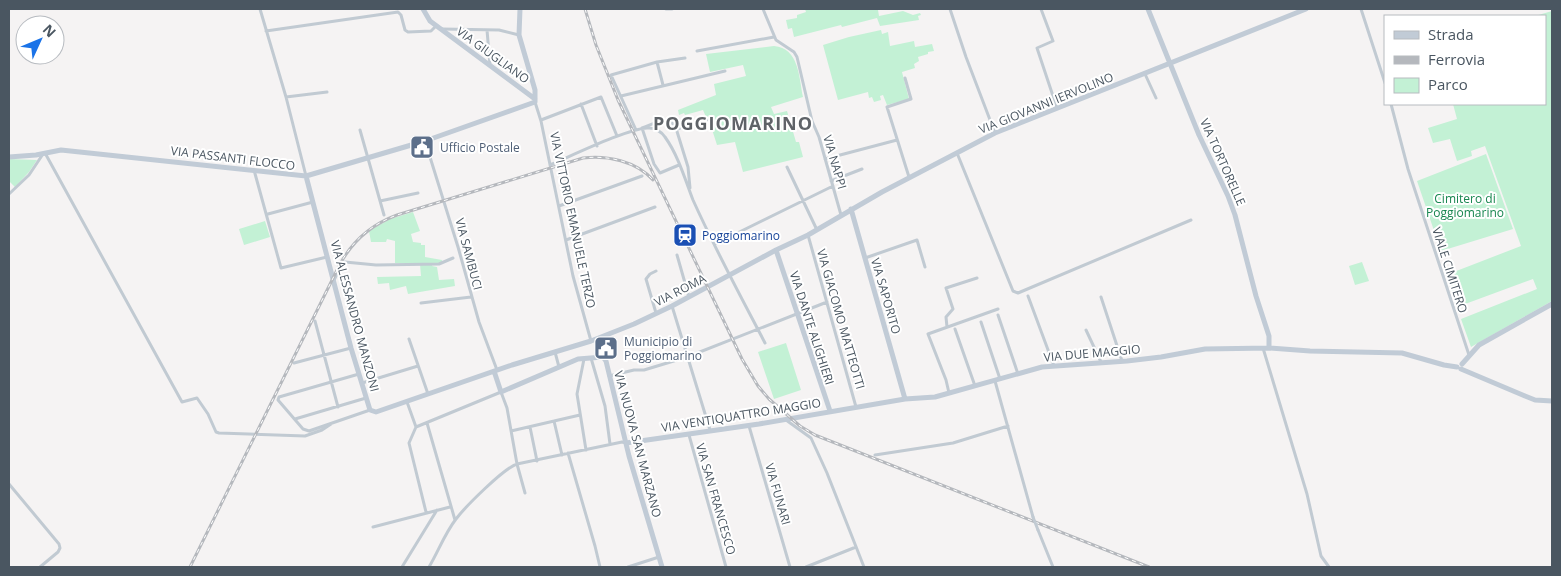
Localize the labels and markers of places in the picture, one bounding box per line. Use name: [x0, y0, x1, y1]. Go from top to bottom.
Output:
public building icon: Ufficio Postale: [409, 134, 435, 160]
place label: Ufficio Postale: [440, 139, 520, 156]
station icon: Poggiomarino: [672, 222, 698, 248]
place label: Poggiomarino: [702, 227, 780, 244]
place label: Municipio di Poggiomarino: [624, 333, 702, 364]
public building icon: Municipio di Poggiomarino: [593, 335, 619, 361]

